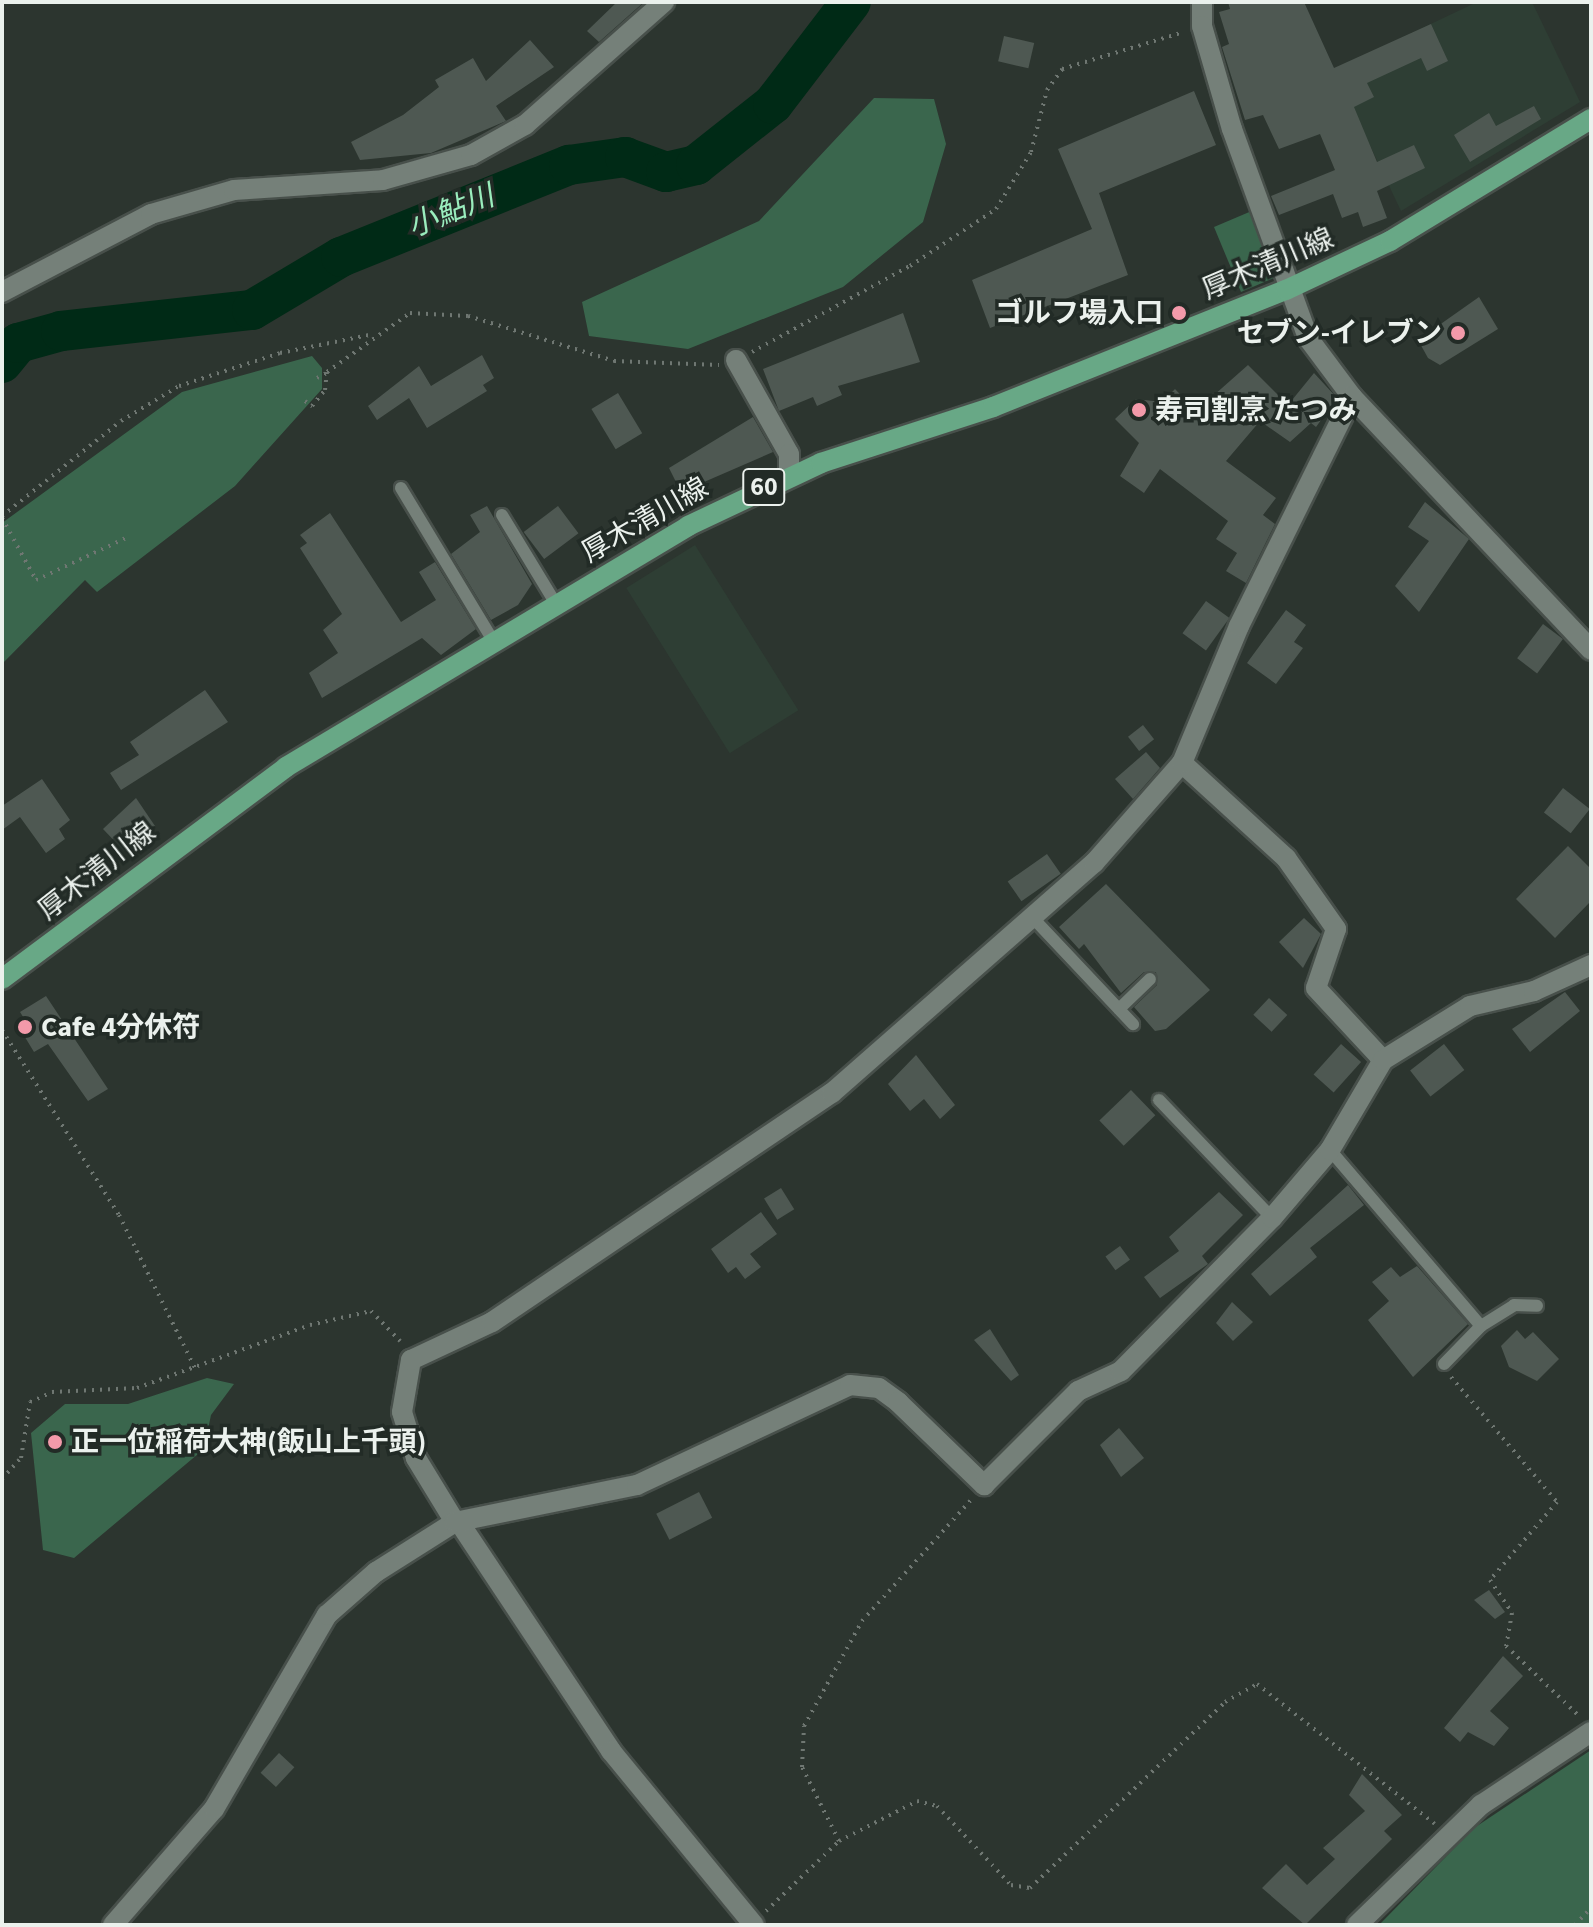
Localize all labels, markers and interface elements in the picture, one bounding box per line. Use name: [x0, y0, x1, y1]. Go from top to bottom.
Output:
water label: 小鮎川: [403, 178, 499, 246]
street label: 厚木清川線: [1197, 221, 1339, 307]
place label: ゴルフ場入口: [995, 296, 1163, 330]
marker: ゴルフ場入口: [1170, 304, 1188, 322]
place label: セブン-イレブン: [1237, 316, 1442, 350]
marker: セブン-イレブン: [1449, 324, 1467, 342]
place label: 寿司割烹 たつみ: [1155, 393, 1357, 427]
marker: 寿司割烹 たつみ: [1130, 401, 1148, 419]
road number: 60: [742, 465, 786, 509]
street label: 厚木清川線: [576, 470, 714, 570]
street label: 厚木清川線: [31, 815, 163, 927]
place label: Cafe 4分休符: [41, 1010, 200, 1044]
marker: Cafe 4分休符: [16, 1018, 34, 1036]
place label: 正一位稲荷大神(飯山上千頭): [71, 1425, 426, 1459]
marker: 正一位稲荷大神(飯山上千頭): [46, 1433, 64, 1451]

